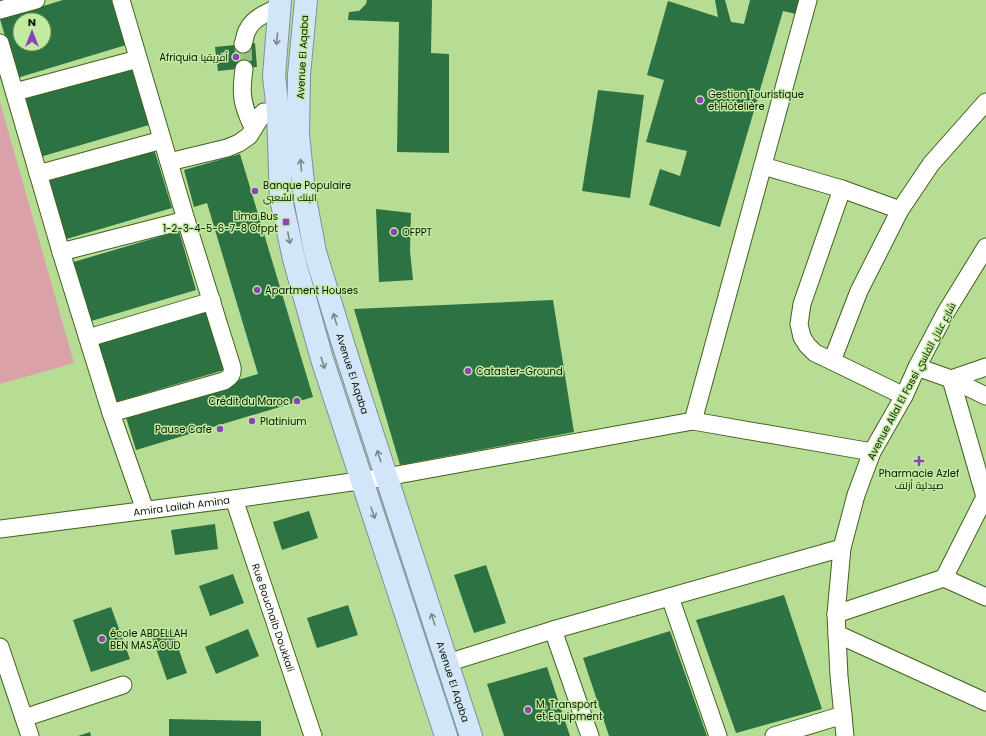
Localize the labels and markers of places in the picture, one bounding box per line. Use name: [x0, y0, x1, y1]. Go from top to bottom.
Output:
place label: Afriquia أفريقيا: [159, 50, 228, 65]
marker: Afriquia أفريقيا: [231, 52, 241, 62]
place label: Gestion Touristique et Hôtelière: [708, 87, 804, 114]
marker: Gestion Touristique et Hôtelière: [695, 95, 705, 105]
place label: Banque Populaire البنك الشعبي: [263, 178, 351, 205]
marker: Banque Populaire البنك الشعبي: [250, 186, 260, 196]
place label: Lima Bus 1-2-3-4-5-6-7-8 Ofppt: [163, 209, 278, 236]
marker: Lima Bus 1-2-3-4-5-6-7-8 Ofppt: [281, 217, 291, 227]
place label: OFPPT: [402, 225, 432, 240]
marker: OFPPT: [389, 227, 399, 237]
place label: Apartment Houses: [265, 283, 358, 298]
marker: Apartment Houses: [252, 285, 262, 295]
place label: Cataster-Ground: [476, 364, 563, 379]
marker: Cataster-Ground: [463, 366, 473, 376]
place label: Crédit du Maroc: [208, 394, 289, 409]
marker: Crédit du Maroc: [292, 396, 302, 406]
place label: Platinium: [260, 414, 307, 429]
marker: Platinium: [247, 416, 257, 426]
place label: Pause Cafe: [155, 422, 212, 437]
marker: Pause Cafe: [215, 424, 225, 434]
marker: Pharmacie Azlef صيدلية أزلف: [914, 456, 924, 466]
place label: Pharmacie Azlef صيدلية أزلف: [879, 466, 959, 493]
place label: école ABDELLAH BEN MASAOUD: [110, 626, 187, 653]
marker: école ABDELLAH BEN MASAOUD: [97, 634, 107, 644]
place label: M. Transport et Equipment: [536, 697, 603, 724]
marker: M. Transport et Equipment: [523, 705, 533, 715]

